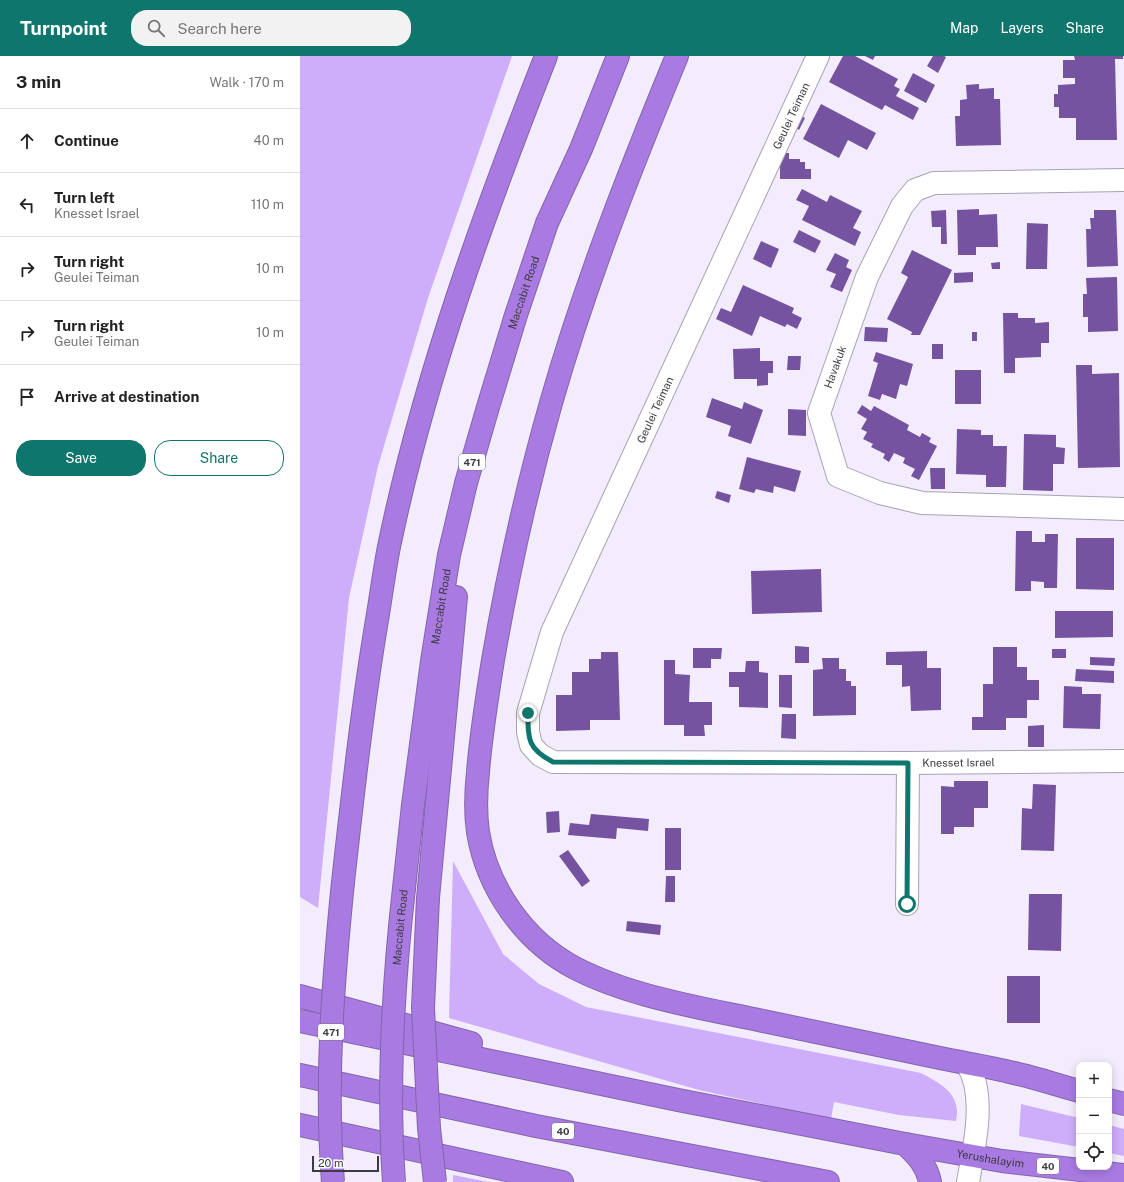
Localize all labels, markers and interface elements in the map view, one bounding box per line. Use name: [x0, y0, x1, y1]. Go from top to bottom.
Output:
search box: [131, 10, 411, 46]
text: Turnpoint: [20, 17, 107, 39]
icon: search: [145, 17, 167, 39]
text: Search here: [177, 20, 262, 37]
text: Map: [950, 20, 978, 36]
text: Layers: [1000, 20, 1044, 36]
text: Share: [1066, 20, 1104, 36]
text: 3 min: [16, 72, 61, 92]
text: Walk · 170 m: [209, 75, 284, 90]
street label: Geulei Teiman: [770, 81, 812, 151]
icon: ahead: [16, 130, 38, 152]
text: Continue: [54, 132, 119, 149]
text: 40 m: [253, 133, 284, 148]
text: Turn left: [54, 189, 115, 206]
icon: left: [16, 194, 38, 216]
text: 110 m: [251, 197, 284, 212]
text: Knesset Israel: [54, 206, 140, 221]
text: Turn right: [54, 253, 124, 270]
street label: Maccabit Road: [506, 255, 541, 331]
icon: right: [16, 258, 38, 280]
text: 10 m: [256, 261, 284, 276]
text: Geulei Teiman: [54, 270, 139, 285]
text: Turn right: [54, 317, 124, 334]
icon: right: [16, 322, 38, 344]
text: 10 m: [256, 325, 284, 340]
text: Geulei Teiman: [54, 334, 139, 349]
street label: Havakuk: [822, 344, 848, 390]
street label: Geulei Teiman: [634, 375, 676, 445]
icon: arrive: [16, 386, 38, 408]
text: Arrive at destination: [54, 388, 199, 405]
button: Save: [16, 440, 146, 476]
button: Share: [154, 440, 284, 476]
road number: 471: [459, 454, 485, 470]
street label: Maccabit Road: [429, 568, 453, 645]
route end: [519, 704, 537, 722]
street label: Knesset Israel: [922, 756, 995, 769]
street label: Maccabit Road: [391, 889, 410, 966]
route start: [898, 895, 916, 913]
road number: 471: [318, 1024, 344, 1040]
map controls: [1076, 1062, 1112, 1170]
button: +: [1076, 1062, 1112, 1098]
button: −: [1076, 1098, 1112, 1134]
road number: 40: [552, 1123, 574, 1139]
button: locate: [1076, 1134, 1112, 1170]
street label: Yerushalayim: [956, 1147, 1025, 1170]
scale bar: [312, 1154, 379, 1173]
text: 20 m: [318, 1157, 343, 1169]
road number: 40: [1037, 1158, 1059, 1174]

